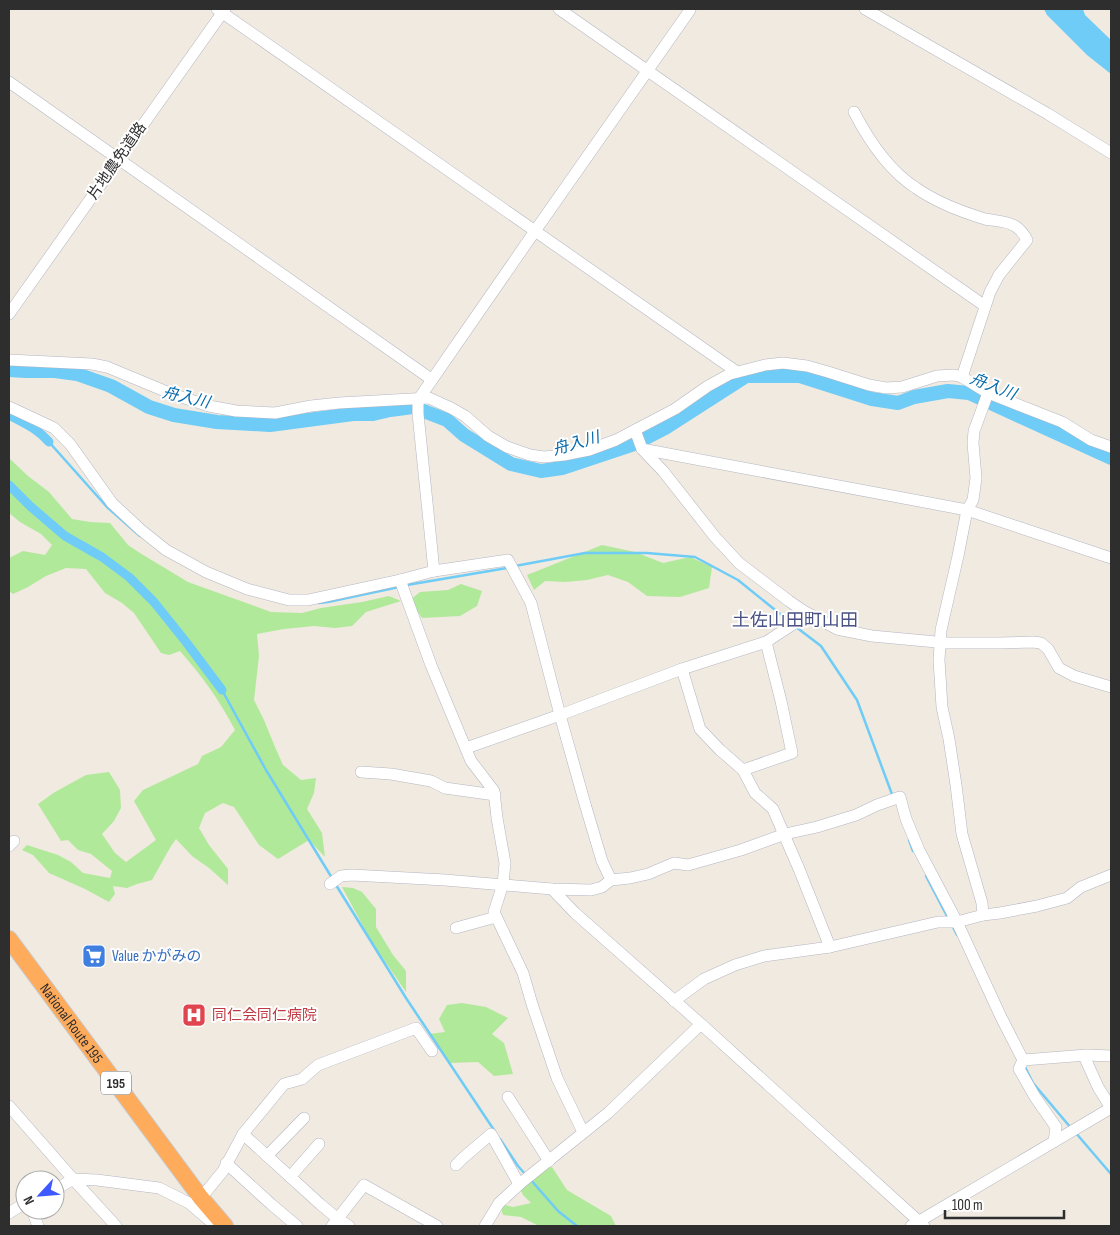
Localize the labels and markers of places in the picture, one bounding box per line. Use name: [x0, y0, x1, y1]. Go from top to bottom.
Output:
supermarket icon: Value かがみの: [81, 943, 107, 969]
place label: Value かがみの: [112, 947, 202, 966]
hospital icon: 同仁会同仁病院: [181, 1002, 207, 1028]
place label: 同仁会同仁病院: [212, 1006, 317, 1025]

